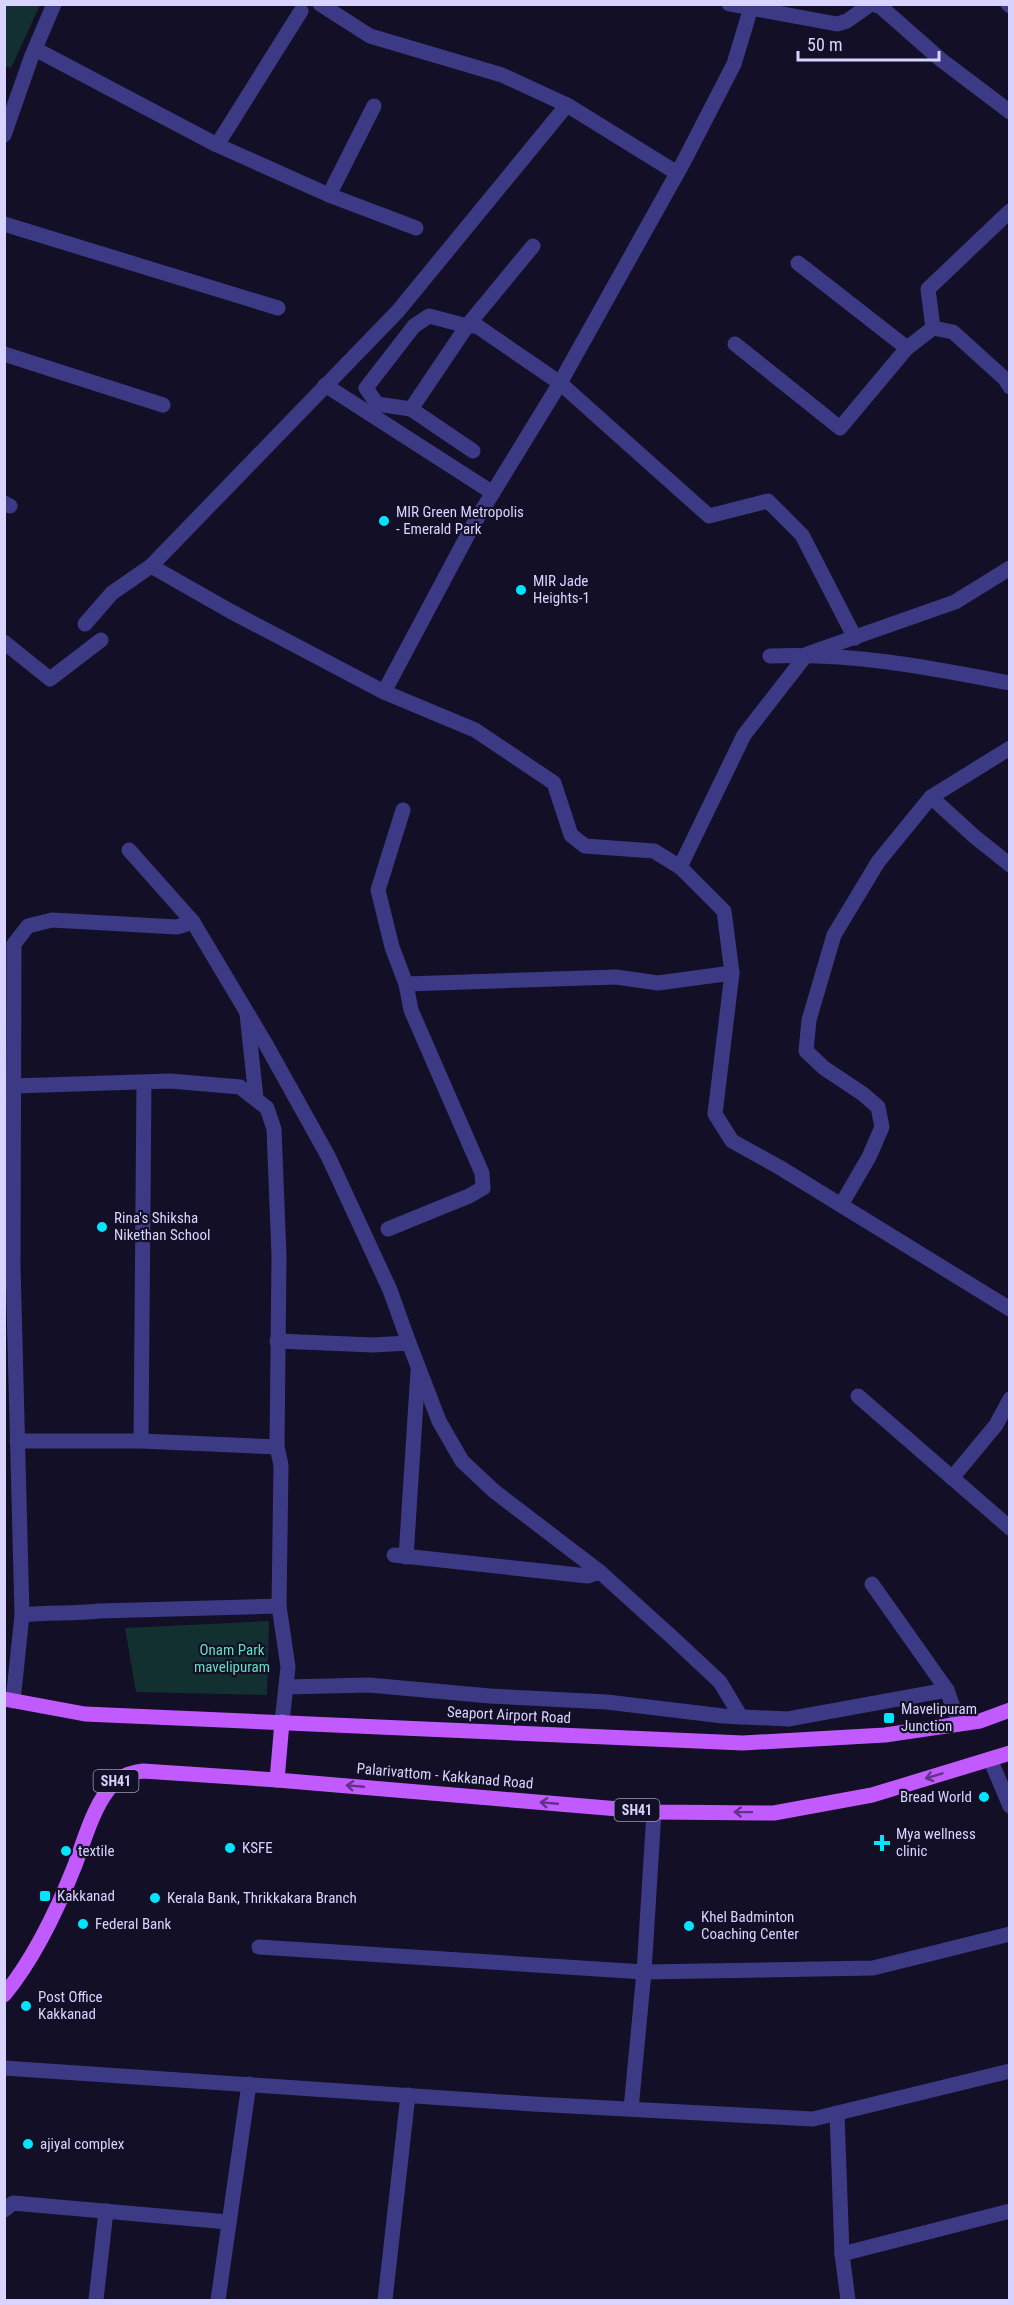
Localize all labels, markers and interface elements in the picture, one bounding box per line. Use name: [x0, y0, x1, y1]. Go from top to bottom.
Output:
scale bar: [798, 24, 939, 62]
text: 50 m: [807, 34, 842, 55]
place label: MIR Green Metropolis - Emerald Park: [396, 503, 524, 538]
marker: MIR Green Metropolis - Emerald Park: [377, 514, 391, 528]
place label: MIR Jade Heights-1: [533, 572, 590, 607]
marker: MIR Jade Heights-1: [514, 583, 528, 597]
place label: Rina's Shiksha Nikethan School: [114, 1209, 210, 1244]
marker: Rina's Shiksha Nikethan School: [95, 1220, 109, 1234]
park label: Onam Park mavelipuram: [194, 1641, 270, 1676]
place label: Mavelipuram Junction: [901, 1700, 977, 1735]
street label: Seaport Airport Road: [446, 1703, 572, 1727]
marker: Mavelipuram Junction: [882, 1711, 896, 1725]
street label: Palarivattom - Kakkanad Road: [356, 1759, 534, 1793]
road number: SH41: [94, 1770, 138, 1792]
one-way arrow: [925, 1771, 944, 1782]
one-way arrow: [345, 1780, 365, 1791]
place label: Bread World: [900, 1788, 972, 1806]
marker: Bread World: [977, 1790, 991, 1804]
one-way arrow: [539, 1797, 559, 1808]
road number: SH41: [614, 1799, 660, 1821]
one-way arrow: [734, 1807, 754, 1818]
place label: Mya wellness clinic: [896, 1825, 976, 1860]
marker: Mya wellness clinic: [873, 1834, 891, 1852]
place label: KSFE: [242, 1839, 273, 1857]
marker: KSFE: [223, 1841, 237, 1855]
place label: textile: [78, 1842, 114, 1860]
marker: textile: [59, 1844, 73, 1858]
place label: Kakkanad: [57, 1887, 115, 1905]
marker: Kakkanad: [38, 1889, 52, 1903]
place label: Kerala Bank, Thrikkakara Branch: [167, 1889, 357, 1907]
marker: Kerala Bank, Thrikkakara Branch: [148, 1891, 162, 1905]
place label: Khel Badminton Coaching Center: [701, 1908, 799, 1943]
place label: Federal Bank: [95, 1915, 172, 1933]
marker: Federal Bank: [76, 1917, 90, 1931]
marker: Khel Badminton Coaching Center: [682, 1919, 696, 1933]
place label: Post Office Kakkanad: [38, 1988, 103, 2023]
marker: Post Office Kakkanad: [19, 1999, 33, 2013]
place label: ajiyal complex: [40, 2135, 125, 2153]
marker: ajiyal complex: [21, 2137, 35, 2151]

